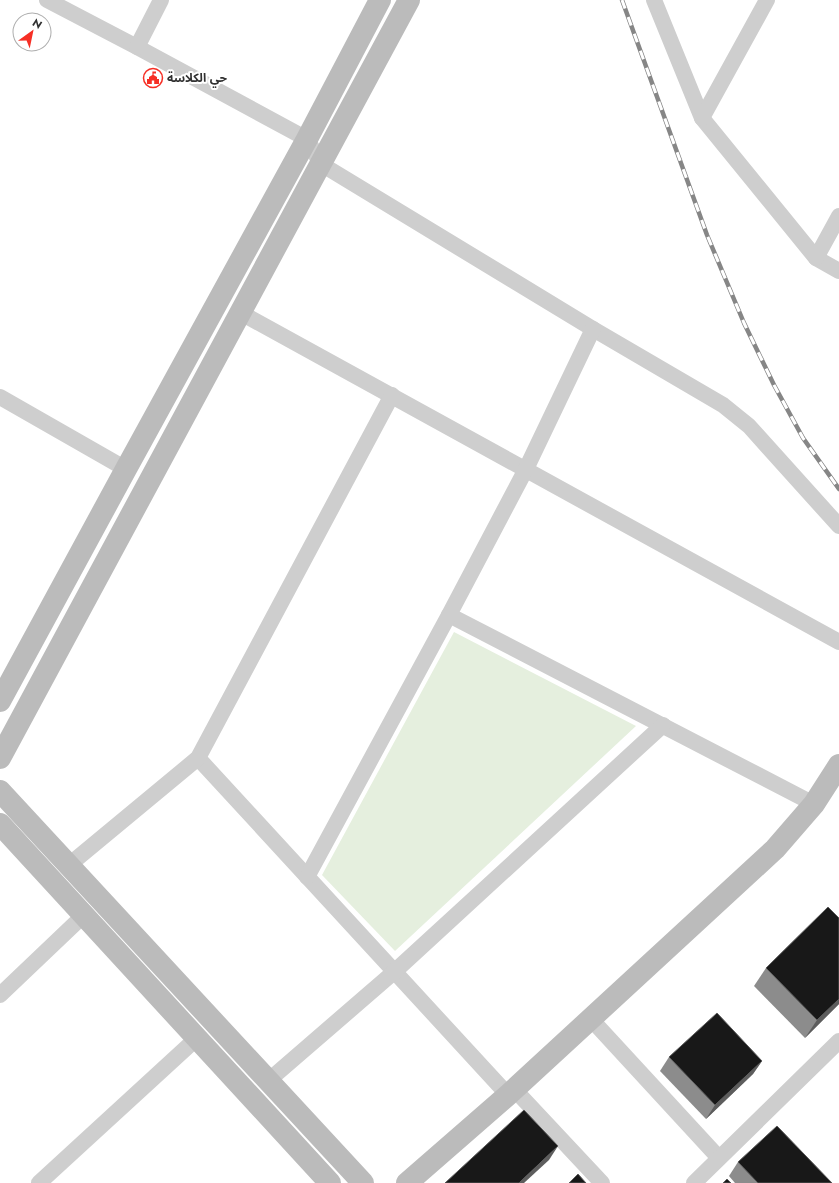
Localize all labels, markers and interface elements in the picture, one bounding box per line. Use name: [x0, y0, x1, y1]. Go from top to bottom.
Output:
north arrow: [12, 12, 52, 52]
text: N: [29, 15, 45, 33]
public building icon: حي الكلاسة: [142, 67, 164, 89]
place label: حي الكلاسة: [167, 69, 227, 88]

